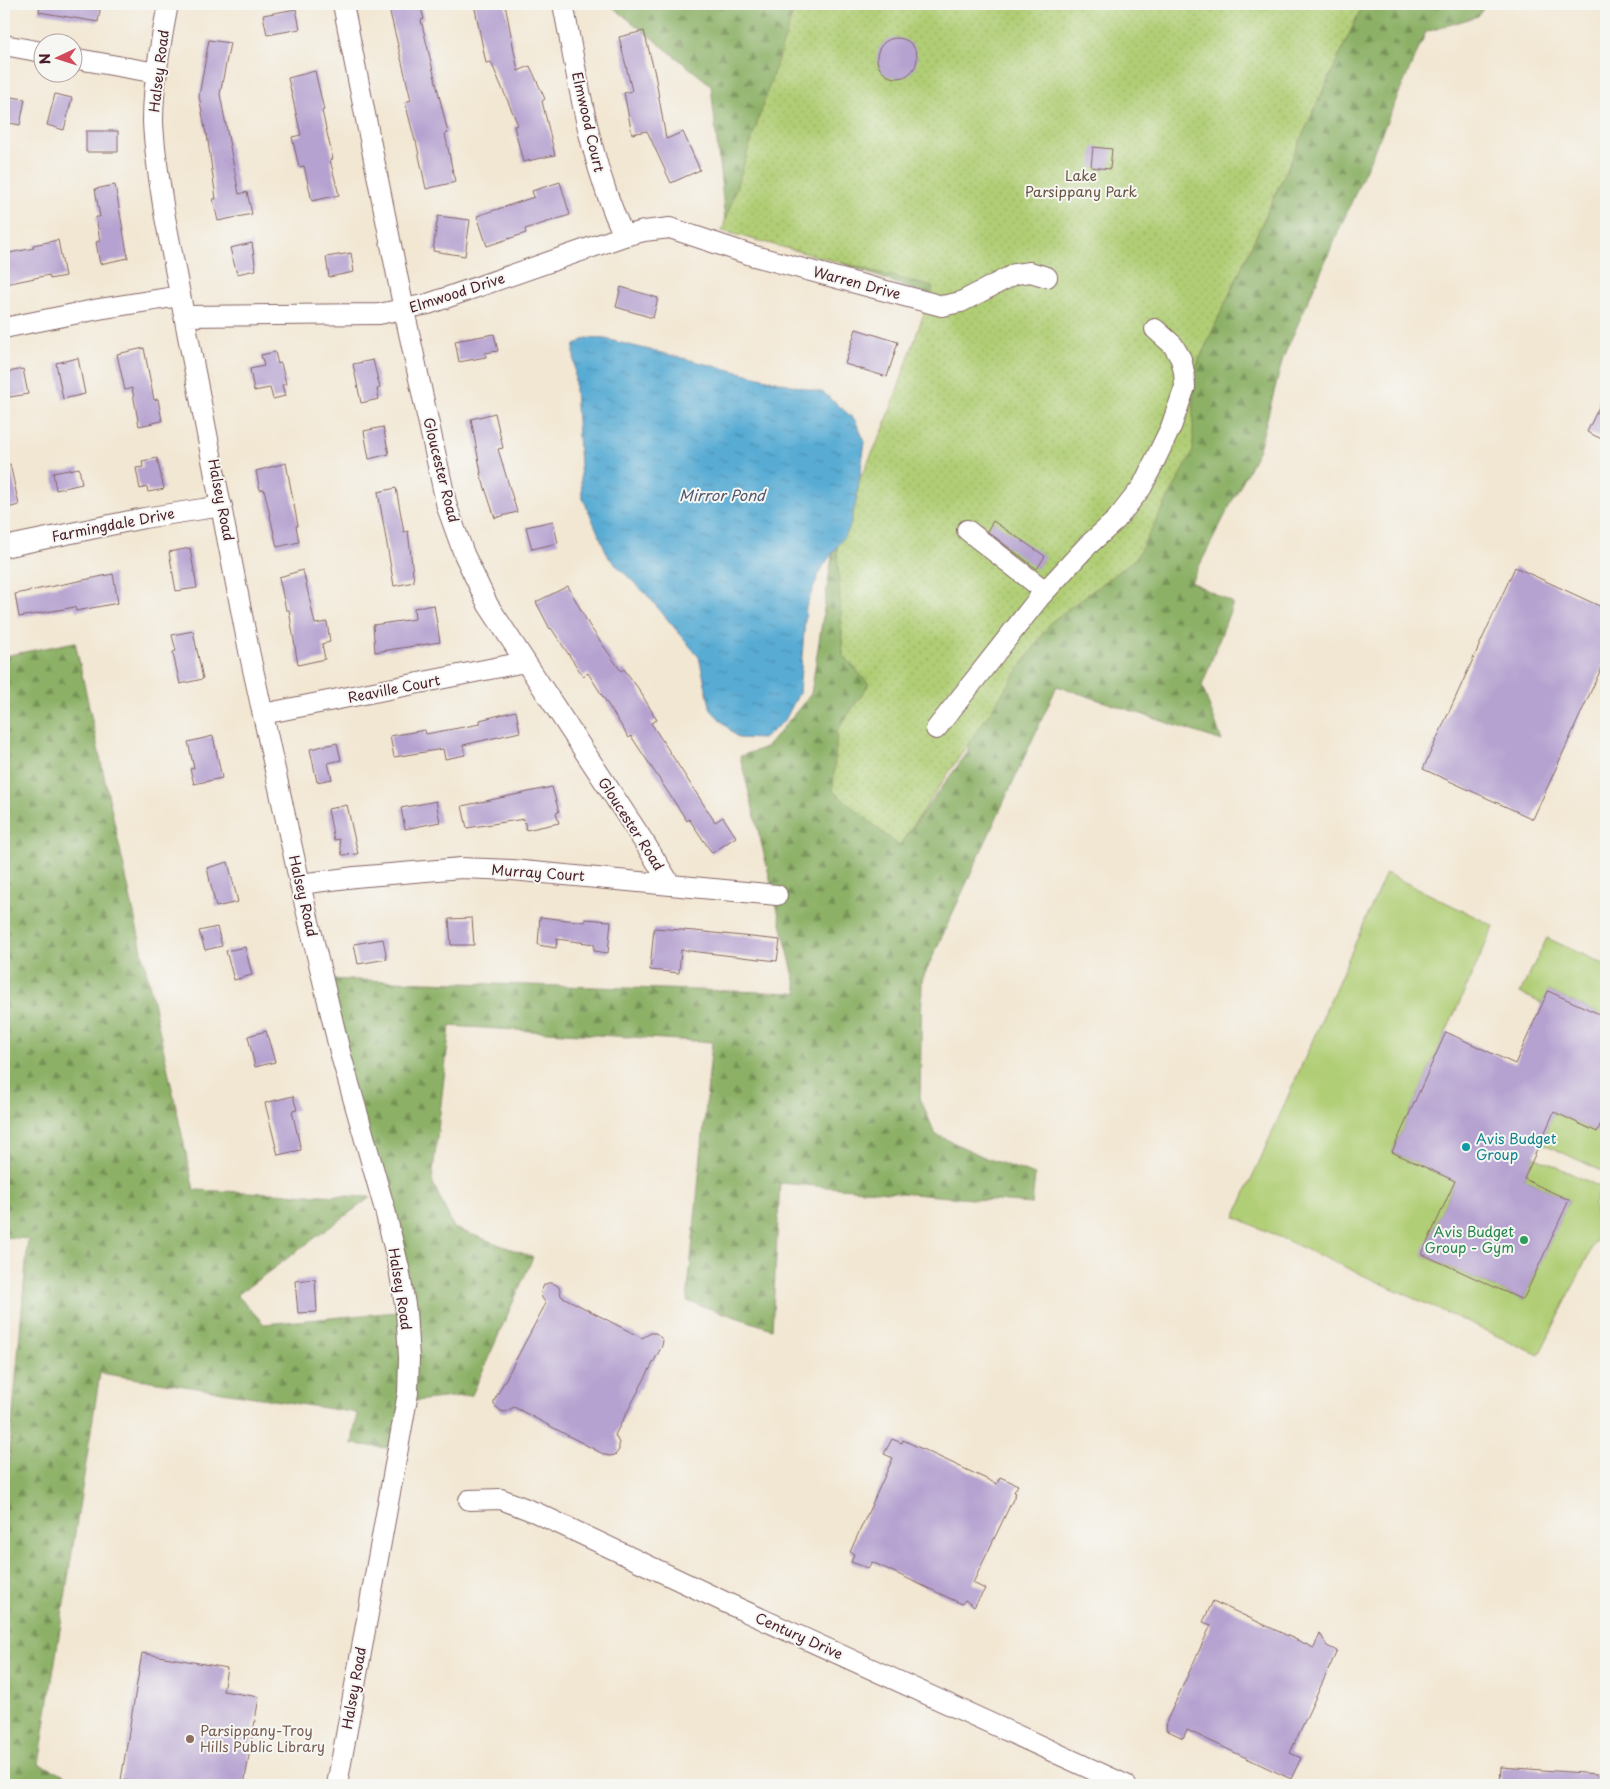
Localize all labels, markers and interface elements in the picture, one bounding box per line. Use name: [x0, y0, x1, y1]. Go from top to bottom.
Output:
street label: Halsey Road: [143, 28, 174, 114]
north arrow: [32, 32, 82, 82]
text: N: [34, 53, 55, 65]
street label: Elmwood Court: [567, 70, 610, 174]
park label: Lake Parsippany Park: [1025, 165, 1138, 202]
street label: Warren Drive: [811, 261, 903, 304]
street label: Elmwood Drive: [406, 267, 507, 318]
street label: Gloucester Road: [418, 415, 465, 525]
street label: Halsey Road: [203, 457, 240, 543]
water label: Mirror Pond: [679, 483, 767, 506]
street label: Farmingdale Drive: [50, 502, 176, 547]
street label: Reaville Court: [346, 669, 442, 708]
street label: Gloucester Road: [593, 773, 669, 874]
street label: Halsey Road: [284, 853, 323, 939]
street label: Murray Court: [491, 859, 586, 886]
place label: Avis Budget Group: [1476, 1128, 1557, 1165]
marker: Avis Budget Group: [1460, 1141, 1472, 1153]
place label: Avis Budget Group - Gym: [1424, 1221, 1514, 1258]
marker: Avis Budget Group - Gym: [1518, 1234, 1530, 1246]
street label: Halsey Road: [384, 1246, 417, 1332]
street label: Century Drive: [752, 1607, 846, 1664]
street label: Halsey Road: [336, 1645, 371, 1731]
place label: Parsippany-Troy Hills Public Library: [200, 1720, 325, 1757]
marker: Parsippany-Troy Hills Public Library: [184, 1733, 196, 1745]

